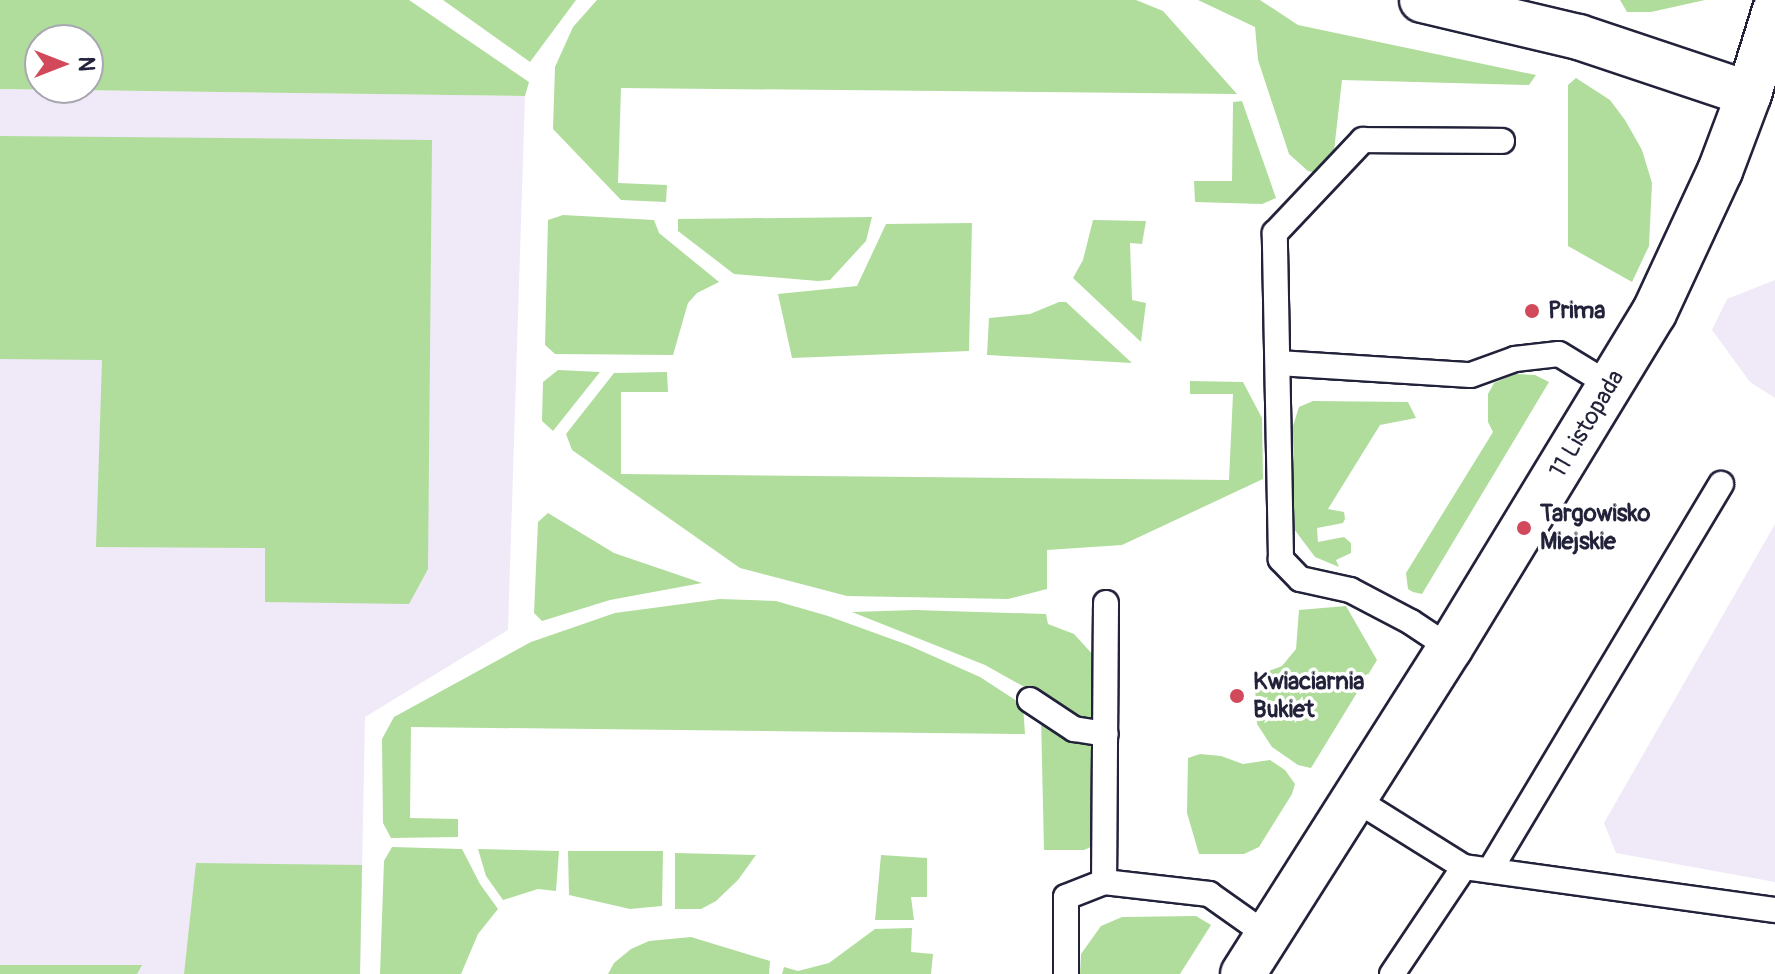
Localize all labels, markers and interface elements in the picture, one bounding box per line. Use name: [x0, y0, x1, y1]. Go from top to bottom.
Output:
north arrow: [24, 24, 104, 104]
text: N: [72, 57, 100, 71]
place label: Prima: [1548, 297, 1606, 325]
marker: Prima: [1523, 302, 1541, 320]
street label: 11 Listopada: [1544, 365, 1630, 483]
place label: Targowisko Miejskie: [1540, 500, 1650, 556]
marker: Targowisko Miejskie: [1515, 519, 1533, 537]
place label: Kwiaciarnia Bukiet: [1253, 668, 1364, 724]
marker: Kwiaciarnia Bukiet: [1228, 687, 1246, 705]

